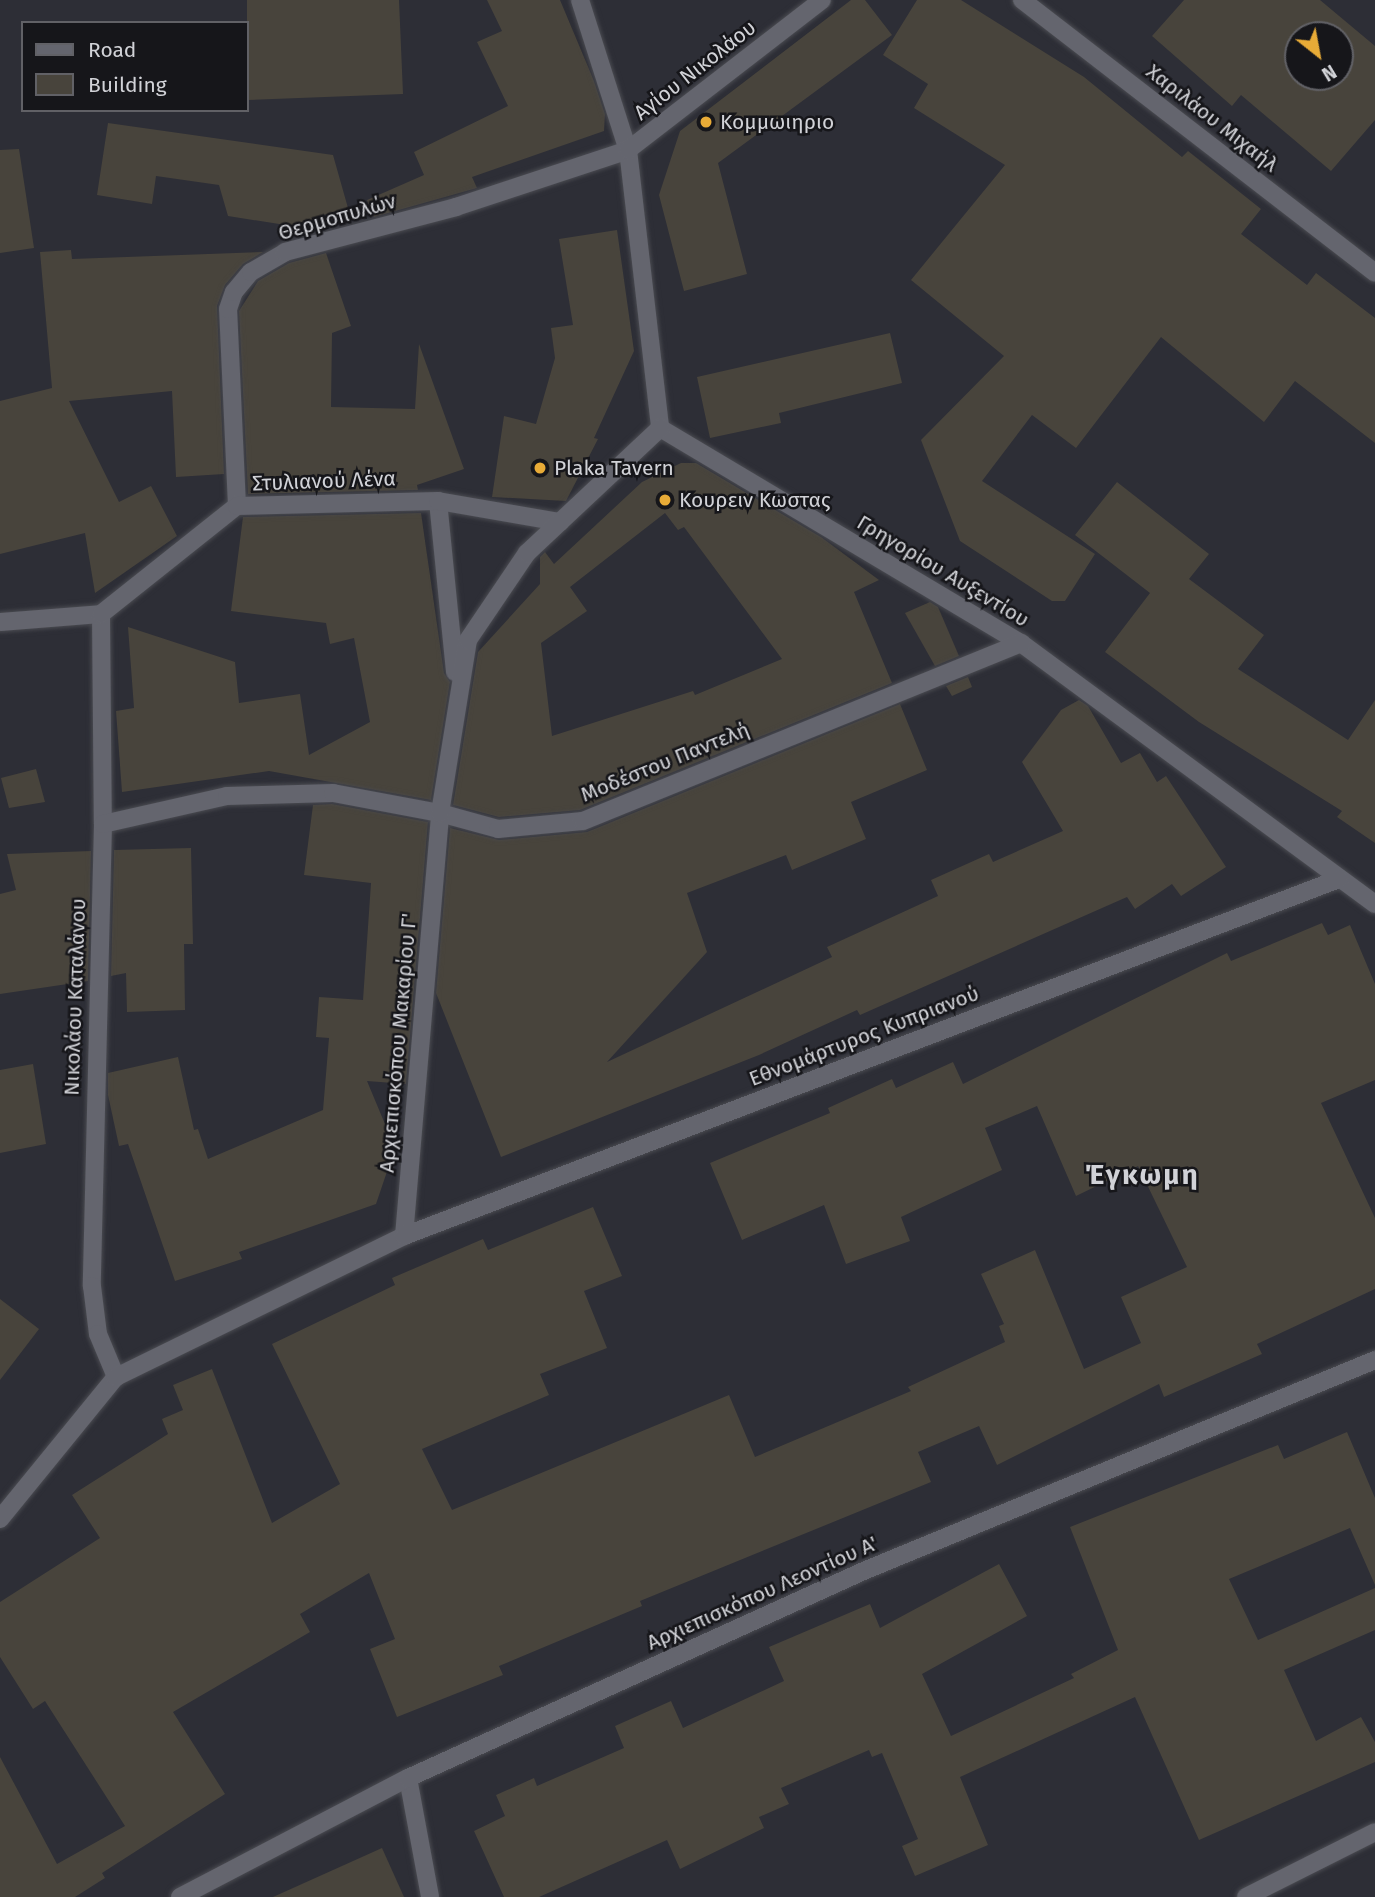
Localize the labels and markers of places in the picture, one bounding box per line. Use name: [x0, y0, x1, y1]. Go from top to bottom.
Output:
place label: Κομμωιηριο: [720, 109, 834, 135]
marker: Κομμωιηριο: [698, 114, 714, 130]
place label: Plaka Tavern: [554, 455, 674, 481]
marker: Plaka Tavern: [532, 460, 548, 476]
place label: Κουρειν Κωστας: [679, 487, 831, 513]
marker: Κουρειν Κωστας: [657, 492, 673, 508]

